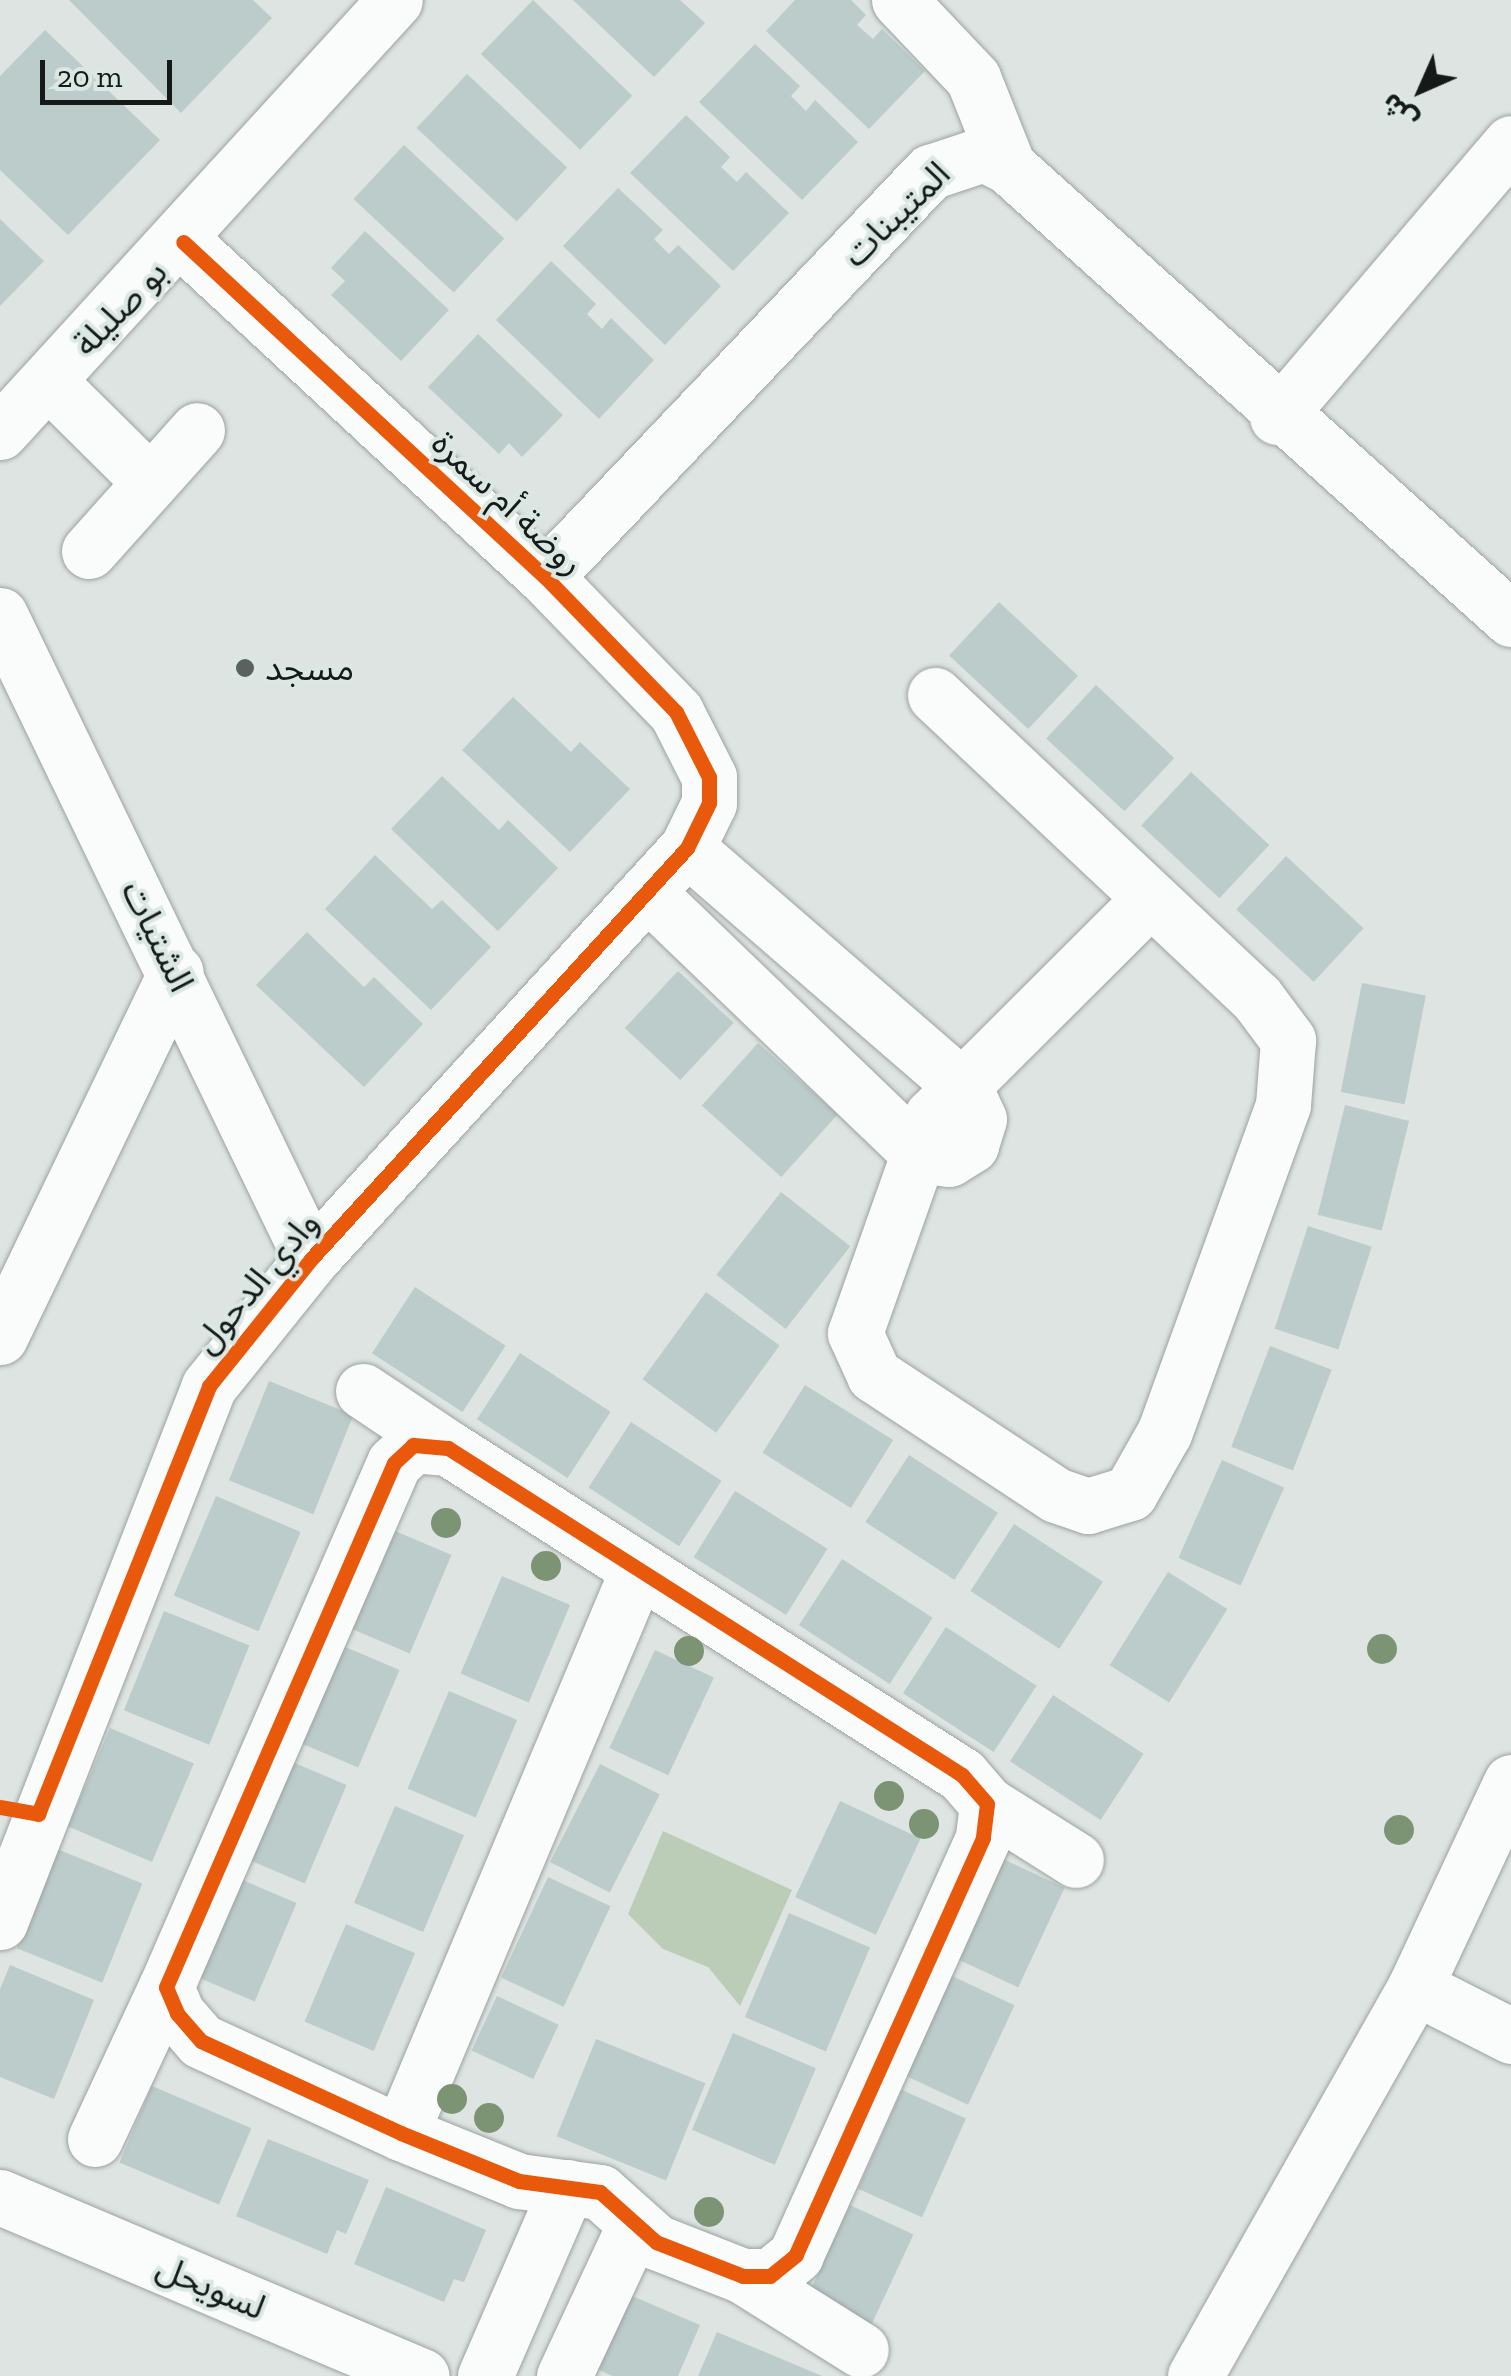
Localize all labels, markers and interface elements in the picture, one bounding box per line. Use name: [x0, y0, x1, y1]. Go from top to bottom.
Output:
scale bar: [45, 40, 178, 102]
north arrow: [1371, 40, 1471, 140]
text: 20 m: [57, 59, 122, 95]
text: ش: [1374, 86, 1425, 137]
street label: المتيبنات: [834, 153, 958, 275]
street label: بو صليلة: [64, 251, 176, 365]
street label: روضة أم سمرة: [423, 422, 593, 584]
place label: مسجد: [265, 647, 354, 689]
marker: مسجد: [234, 657, 256, 679]
street label: الشتيات: [113, 874, 203, 998]
street label: وادي الدحول: [184, 1202, 328, 1362]
street label: لسويحل: [150, 2245, 272, 2329]

